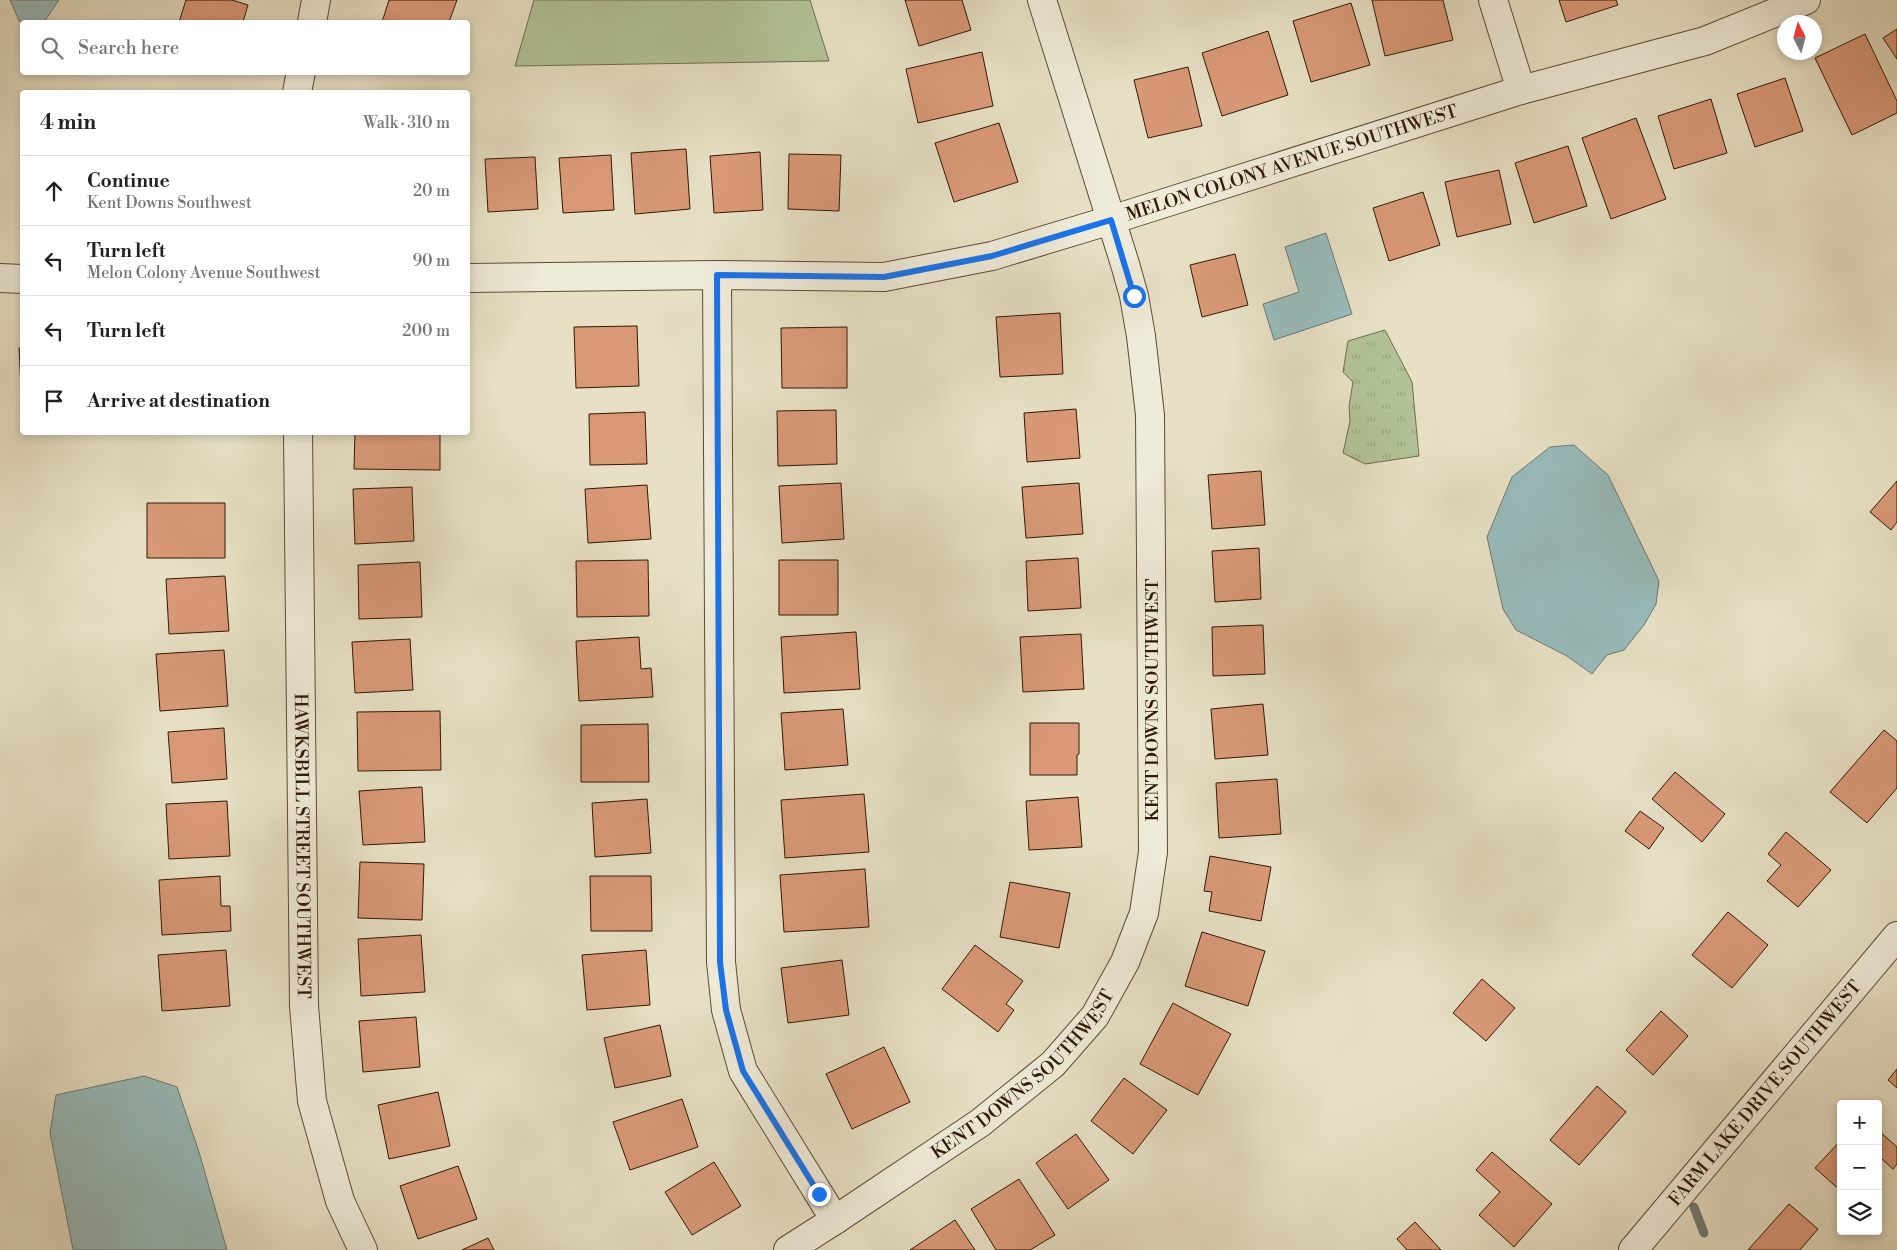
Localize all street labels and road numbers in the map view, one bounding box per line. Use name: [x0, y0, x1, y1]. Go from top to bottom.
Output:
street label: MELON COLONY AVENUE SOUTHWEST: [1123, 99, 1461, 226]
street label: KENT DOWNS SOUTHWEST: [1141, 578, 1164, 821]
street label: HAWKSBILL STREET SOUTHWEST: [289, 693, 315, 999]
street label: FARM LAKE DRIVE SOUTHWEST: [1663, 975, 1867, 1211]
street label: KENT DOWNS SOUTHWEST: [926, 985, 1119, 1164]

